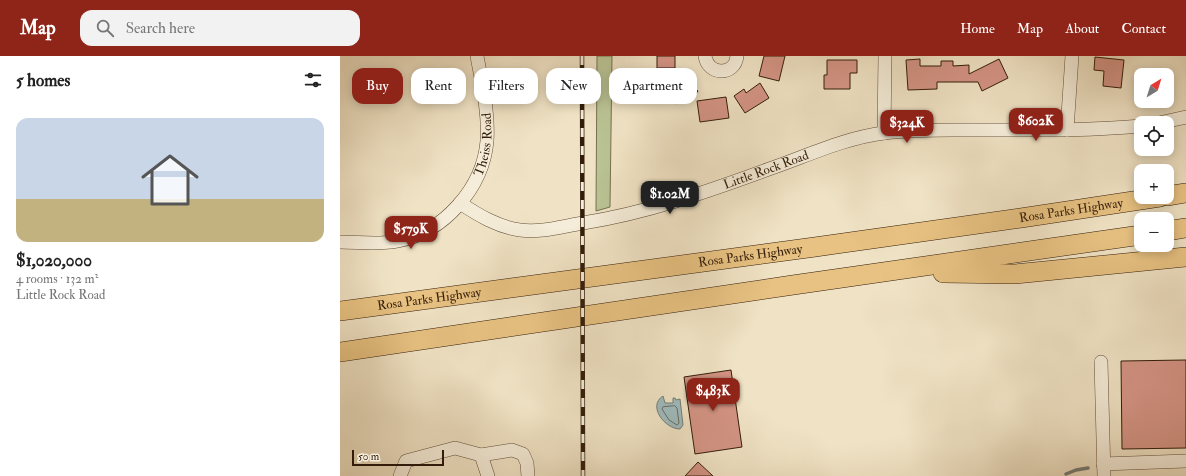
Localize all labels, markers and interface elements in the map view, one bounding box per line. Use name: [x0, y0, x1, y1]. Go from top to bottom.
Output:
search box: [80, 10, 360, 46]
text: Map: [20, 16, 56, 40]
icon: search: [94, 17, 116, 39]
text: Search here: [126, 19, 195, 38]
text: Home: [960, 20, 995, 37]
text: Map: [1017, 20, 1043, 37]
text: About: [1065, 20, 1099, 37]
text: Contact: [1121, 20, 1166, 37]
chip: Buy: [352, 68, 403, 104]
chip: Rent: [411, 68, 466, 104]
chip: Filters: [474, 68, 538, 104]
chip: New: [546, 68, 601, 104]
chip: Apartment: [609, 68, 697, 104]
north arrow: [1134, 68, 1174, 108]
map controls: [1134, 68, 1174, 252]
icon: filters: [302, 69, 324, 91]
text: 5 homes: [16, 70, 70, 91]
pin: $602K: [1008, 108, 1064, 142]
pin: $324K: [879, 110, 935, 144]
street label: Theiss Road: [470, 112, 495, 179]
text: $602K: [1018, 113, 1054, 129]
text: $324K: [889, 115, 925, 131]
button: locate: [1134, 116, 1174, 156]
icon: home: [134, 144, 206, 216]
street label: Little Rock Road: [721, 147, 812, 193]
button: +: [1134, 164, 1174, 204]
pin: $1.02M: [637, 181, 703, 215]
text: $1.02M: [650, 186, 690, 202]
street label: Rosa Parks Highway: [1018, 195, 1125, 226]
button: −: [1134, 212, 1174, 252]
pin: $579K: [383, 216, 439, 250]
text: $579K: [394, 221, 428, 237]
street label: Rosa Parks Highway: [697, 241, 804, 271]
text: $1,020,000: [16, 250, 92, 271]
text: 4 rooms · 132 m²: [16, 271, 98, 287]
street label: Rosa Parks Highway: [376, 284, 483, 314]
text: Little Rock Road: [16, 287, 106, 303]
pin: $483K: [685, 378, 741, 412]
text: $483K: [696, 383, 730, 399]
scale bar: [352, 448, 444, 467]
text: 50 m: [358, 450, 379, 463]

